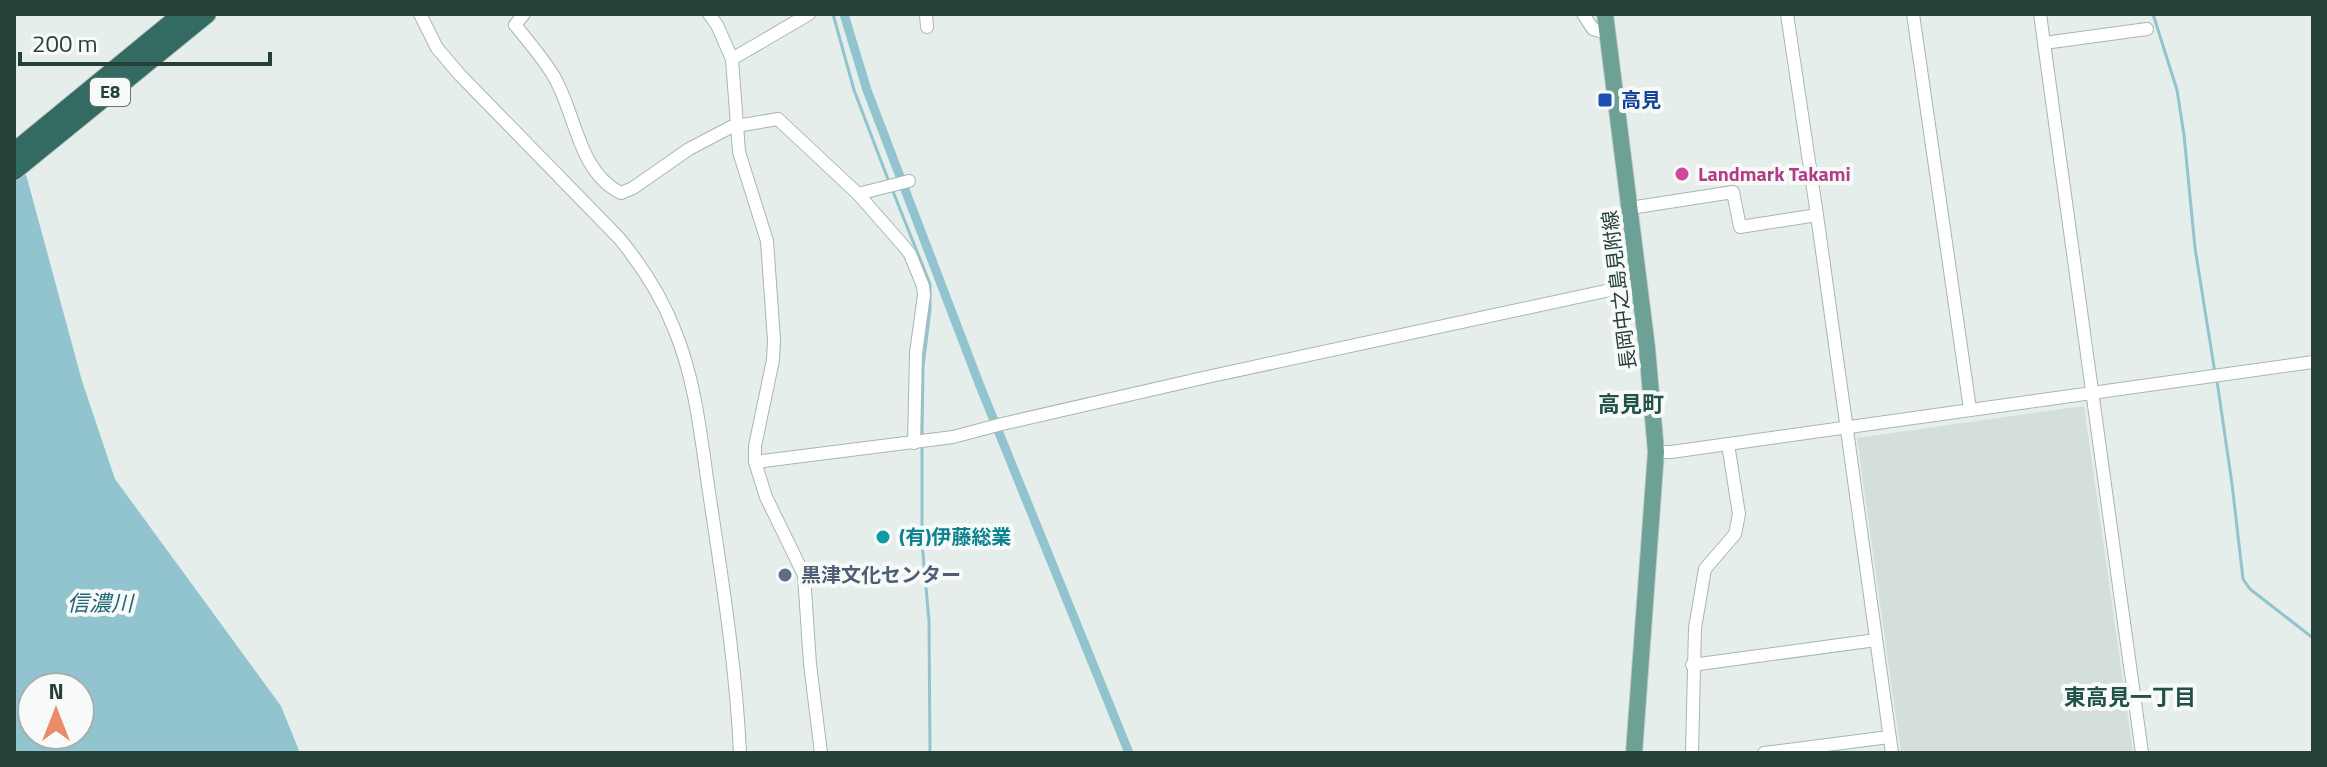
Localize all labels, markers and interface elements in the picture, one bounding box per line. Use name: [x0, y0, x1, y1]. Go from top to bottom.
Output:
scale bar: [20, 16, 270, 66]
text: 200 m: [32, 25, 98, 61]
road number: E8: [90, 78, 130, 106]
place label: 高見: [1621, 84, 1661, 115]
marker: 高見: [1596, 91, 1614, 109]
place label: Landmark Takami: [1698, 158, 1851, 189]
marker: Landmark Takami: [1673, 165, 1691, 183]
street label: 長岡中之島見附線: [1593, 209, 1644, 371]
district label: 高見町: [1598, 387, 1664, 421]
place label: (有)伊藤総業: [899, 521, 1011, 552]
marker: (有)伊藤総業: [874, 528, 892, 546]
place label: 黒津文化センター: [801, 559, 961, 590]
marker: 黒津文化センター: [776, 566, 794, 584]
water label: 信濃川: [67, 586, 135, 620]
north arrow: [16, 671, 96, 751]
text: N: [48, 674, 64, 708]
district label: 東高見一丁目: [2064, 680, 2196, 714]

